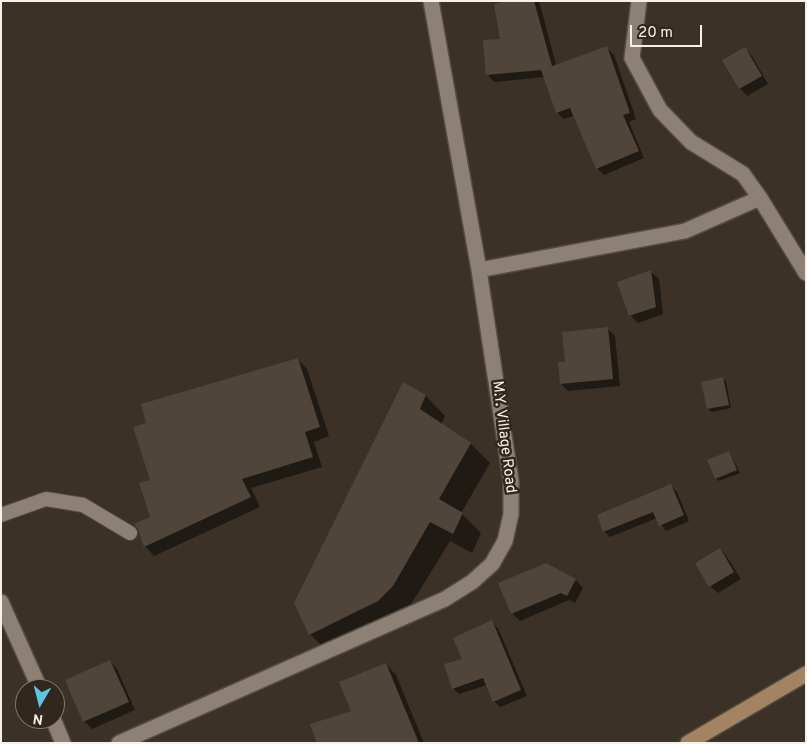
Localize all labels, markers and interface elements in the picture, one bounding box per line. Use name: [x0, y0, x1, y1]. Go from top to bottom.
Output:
scale bar: [632, 15, 704, 47]
text: 20 m: [638, 24, 673, 43]
street label: M.Y. Village Road: [487, 380, 519, 494]
north arrow: [15, 679, 65, 729]
text: N: [32, 709, 44, 727]

